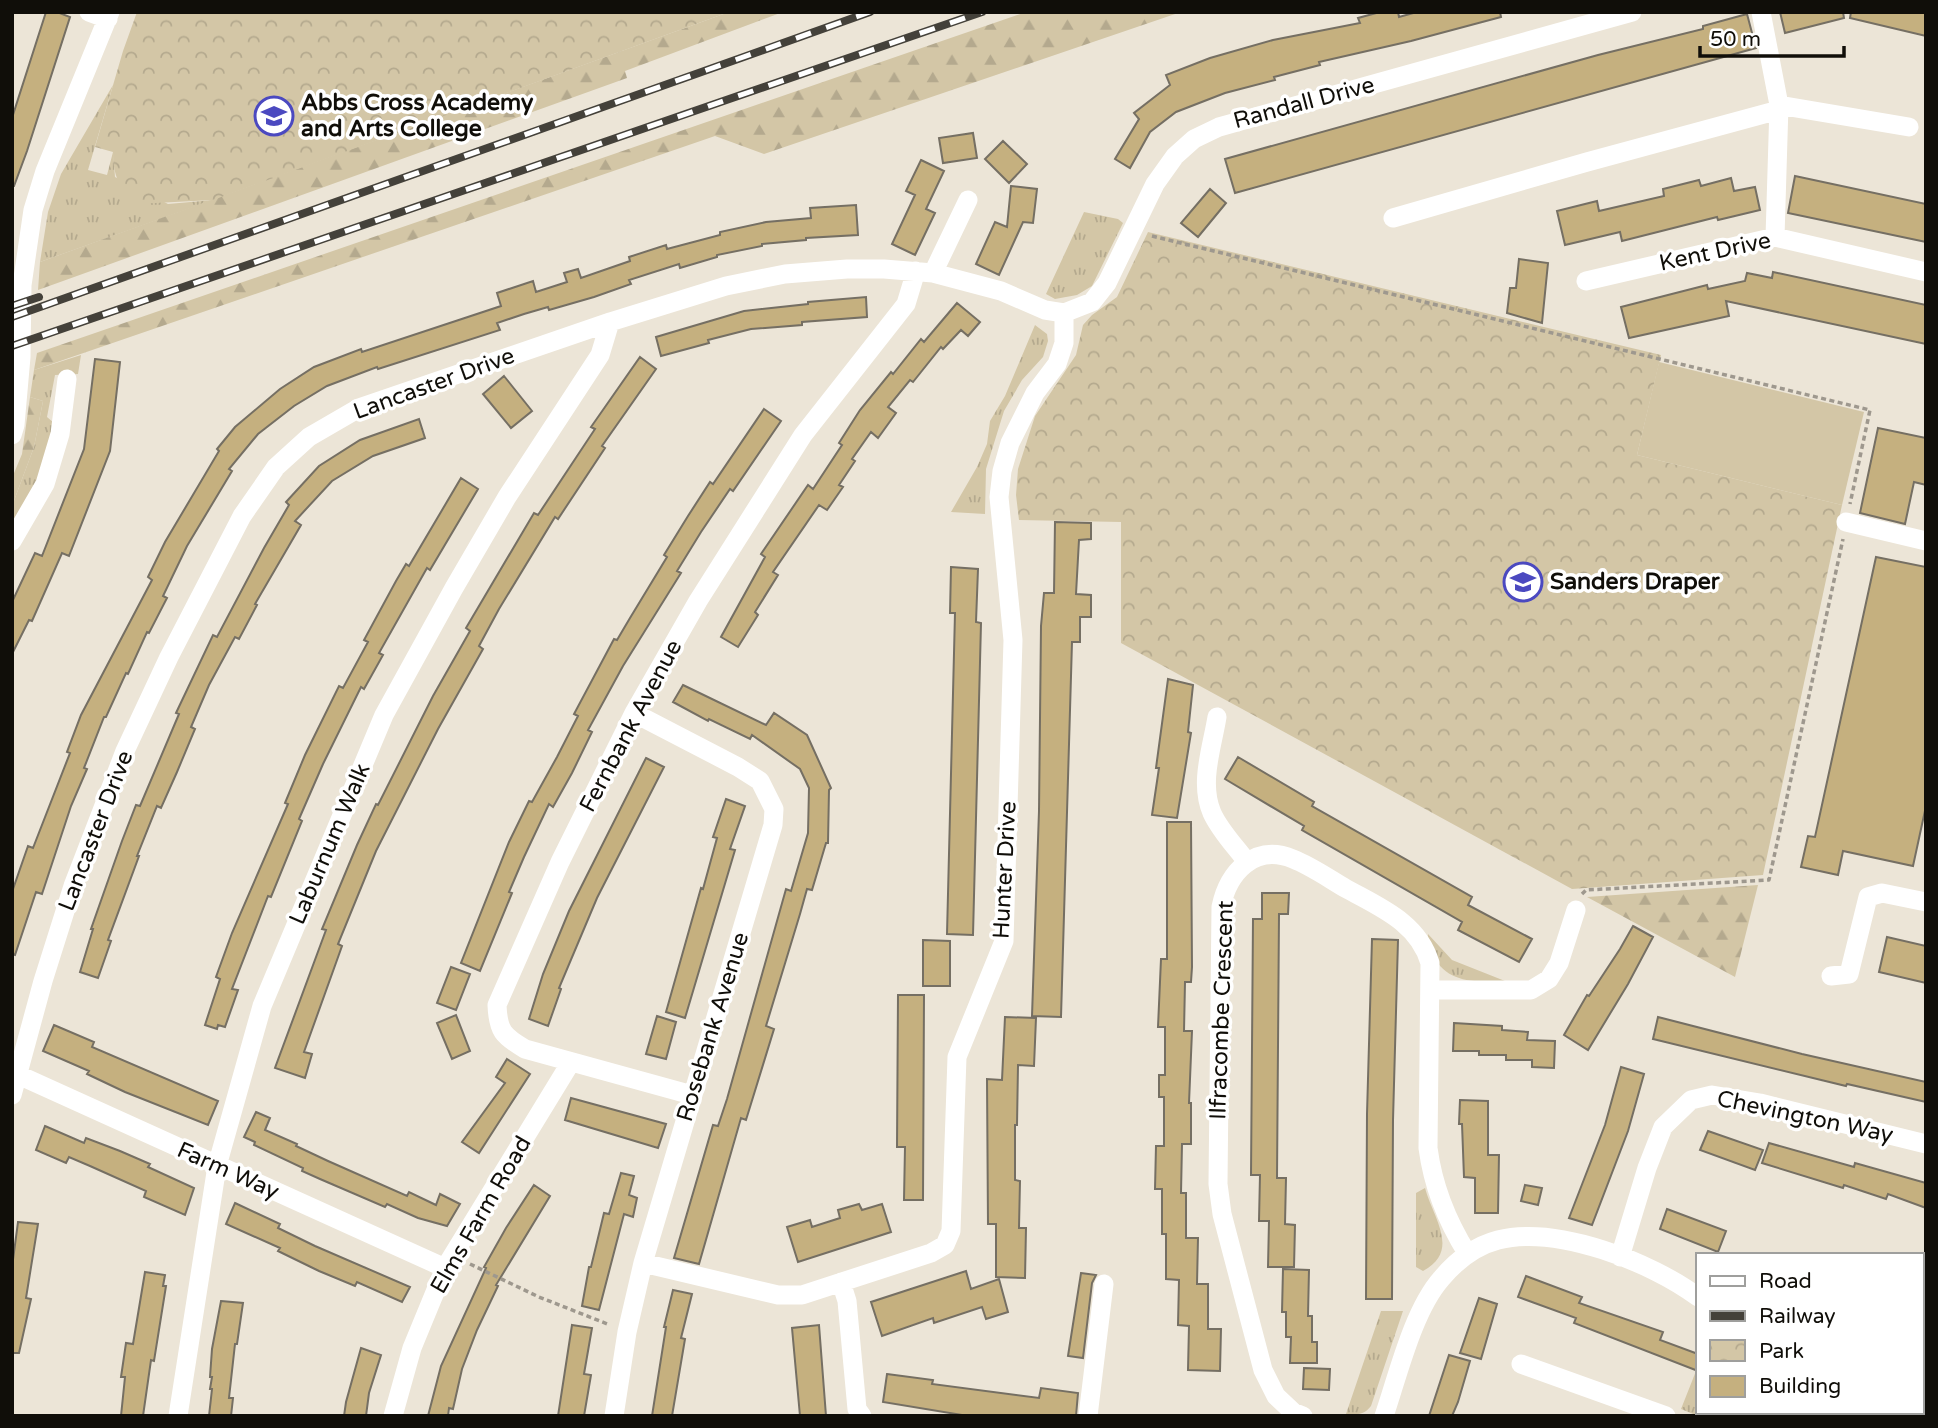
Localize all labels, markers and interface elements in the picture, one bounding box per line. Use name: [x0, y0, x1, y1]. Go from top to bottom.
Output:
scale bar: [1700, 14, 1843, 58]
text: 50 m: [1710, 27, 1761, 52]
street label: Randall Drive: [1230, 71, 1378, 135]
place label: Abbs Cross Academy and Arts College: [301, 89, 534, 143]
school or university icon: Abbs Cross Academy and Arts College: [253, 95, 295, 137]
street label: Kent Drive: [1657, 226, 1773, 278]
street label: Lancaster Drive: [350, 342, 518, 426]
school or university icon: Sanders Draper: [1502, 561, 1544, 603]
place label: Sanders Draper: [1550, 568, 1721, 596]
street label: Fernbank Avenue: [574, 635, 688, 817]
street label: Lancaster Drive: [53, 747, 139, 915]
street label: Laburnum Walk: [284, 759, 376, 929]
street label: Hunter Drive: [987, 800, 1023, 940]
street label: Ilfracombe Crescent: [1204, 900, 1240, 1120]
street label: Rosebank Avenue: [671, 929, 755, 1125]
street label: Chevington Way: [1714, 1085, 1896, 1149]
street label: Elms Farm Road: [425, 1131, 537, 1299]
street label: Farm Way: [173, 1136, 283, 1206]
legend: [1696, 1253, 1924, 1414]
text: Road: [1759, 1269, 1812, 1294]
text: Railway: [1759, 1304, 1836, 1329]
text: Park: [1759, 1339, 1804, 1364]
text: Building: [1759, 1374, 1841, 1399]

